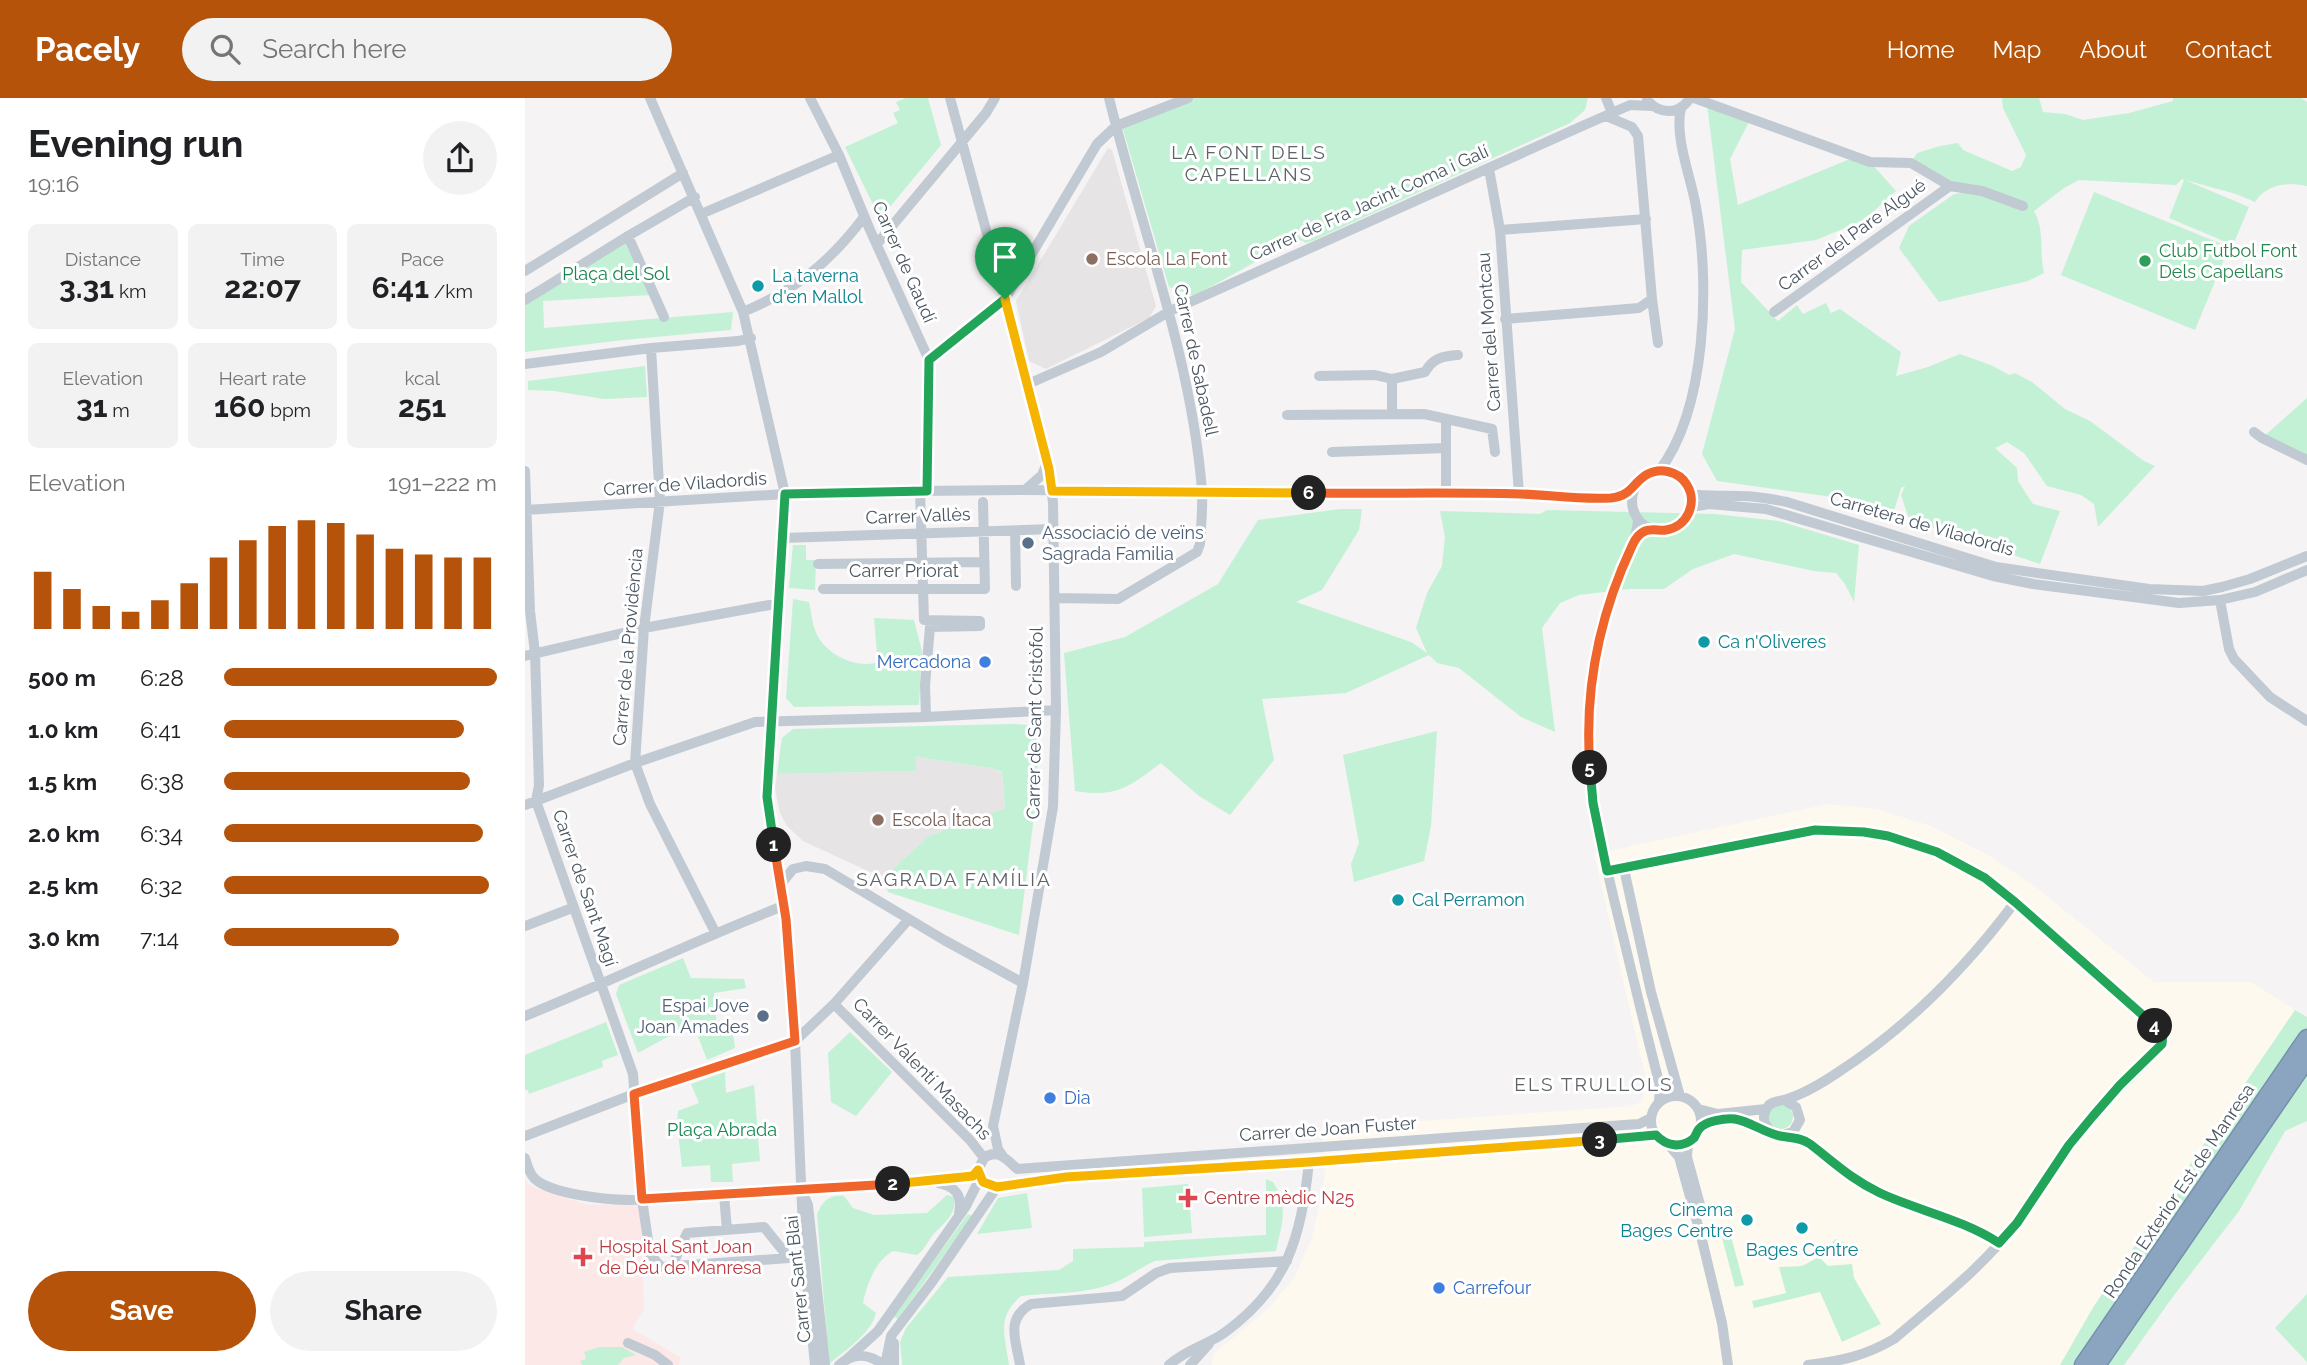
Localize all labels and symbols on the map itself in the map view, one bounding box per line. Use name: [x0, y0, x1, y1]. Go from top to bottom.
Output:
street label: Carrer de Fra Jacint Coma i Galí: [1246, 140, 1492, 265]
district label: LA FONT DELS CAPELLANS: [1171, 141, 1327, 185]
street label: Carrer del Pare Algué: [1774, 174, 1930, 295]
street label: Carrer de Gaudí: [868, 198, 941, 326]
pin: [975, 227, 1035, 299]
place label: Club Futbol Font Dels Capellans: [2159, 240, 2297, 282]
place label: Escola La Font: [1106, 248, 1227, 269]
marker: Escola La Font: [1084, 251, 1100, 267]
street label: Carrer del Montcau: [1472, 252, 1505, 412]
marker: Club Futbol Font Dels Capellans: [2137, 253, 2153, 269]
park label: Plaça del Sol: [562, 263, 670, 284]
place label: La taverna d'en Mallol: [772, 265, 863, 307]
marker: La taverna d'en Mallol: [750, 278, 766, 294]
street label: Carrer de Sabadell: [1170, 282, 1223, 438]
street label: Carrer de Viladordis: [602, 467, 768, 500]
pin: 6: [1291, 476, 1327, 510]
street label: Carretera de Viladordis: [1828, 487, 2017, 560]
street label: Carrer Vallès: [865, 503, 971, 528]
place label: Associació de veïns Sagrada Familia: [1042, 522, 1204, 564]
marker: Associació de veïns Sagrada Familia: [1020, 535, 1036, 551]
street label: Carrer de la Providència: [608, 547, 647, 747]
street label: Carrer Priorat: [849, 560, 959, 581]
street label: Carrer de Sant Cristòfol: [1022, 626, 1047, 819]
place label: Ca n'Oliveres: [1718, 631, 1826, 652]
marker: Ca n'Oliveres: [1696, 634, 1712, 650]
place label: Mercadona: [877, 651, 971, 672]
marker: Mercadona: [977, 654, 993, 670]
pin: 5: [1573, 750, 1607, 786]
street label: Carrer de Sant Magí: [549, 807, 622, 969]
place label: Escola Ítaca: [892, 808, 991, 830]
marker: Escola Ítaca: [870, 812, 886, 828]
pin: 1: [757, 828, 791, 862]
district label: SAGRADA FAMÍLIA: [856, 868, 1052, 890]
place label: Cal Perramon: [1412, 889, 1525, 910]
marker: Cal Perramon: [1390, 892, 1406, 908]
street label: Carrer Valentí Masachs: [849, 993, 996, 1144]
place label: Espai Jove Joan Amades: [636, 995, 749, 1037]
marker: Espai Jove Joan Amades: [755, 1008, 771, 1024]
pin: 4: [2137, 1009, 2173, 1044]
district label: ELS TRULLOLS: [1514, 1073, 1674, 1095]
street label: Ronda Exterior Est de Manresa: [2099, 1080, 2258, 1302]
place label: Dia: [1064, 1087, 1091, 1108]
marker: Dia: [1042, 1090, 1058, 1106]
street label: Carrer de Joan Fuster: [1239, 1112, 1418, 1145]
park label: Plaça Abrada: [667, 1119, 777, 1140]
pin: 3: [1583, 1122, 1617, 1158]
pin: 2: [875, 1166, 911, 1202]
place label: Centre mèdic N25: [1204, 1187, 1355, 1208]
marker: Centre mèdic N25: [1178, 1188, 1198, 1208]
place label: Cinema Bages Centre: [1620, 1199, 1733, 1241]
marker: Cinema Bages Centre: [1739, 1212, 1755, 1228]
street label: Carrer Sant Blai: [780, 1214, 815, 1344]
marker: Bages Centre: [1794, 1220, 1810, 1236]
place label: Hospital Sant Joan de Déu de Manresa: [599, 1236, 762, 1278]
place label: Bages Centre: [1746, 1239, 1859, 1260]
marker: Hospital Sant Joan de Déu de Manresa: [573, 1247, 593, 1267]
place label: Carrefour: [1453, 1277, 1532, 1298]
marker: Carrefour: [1431, 1280, 1447, 1296]

